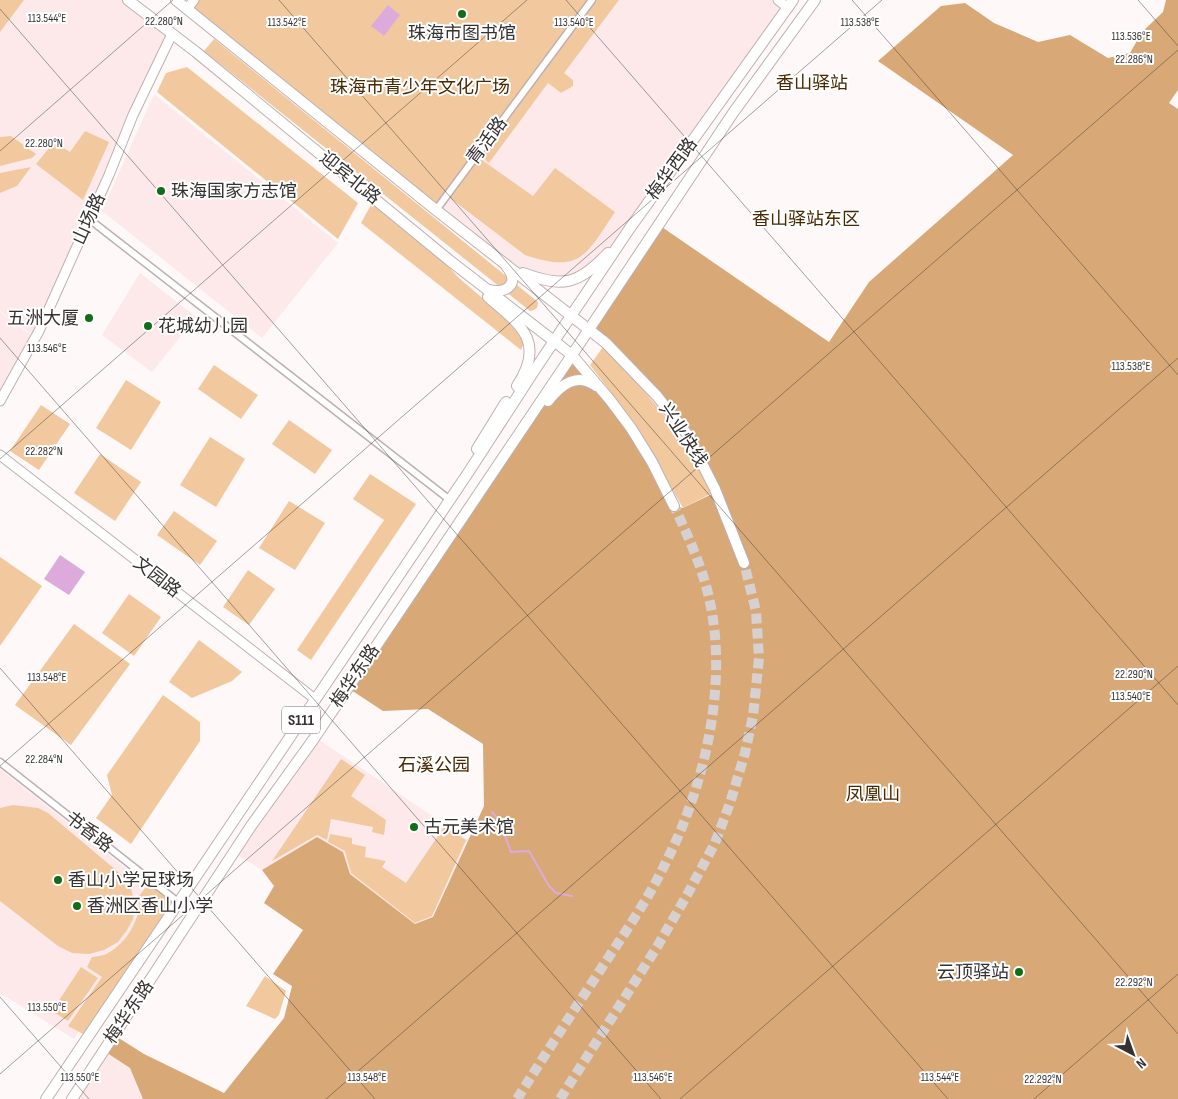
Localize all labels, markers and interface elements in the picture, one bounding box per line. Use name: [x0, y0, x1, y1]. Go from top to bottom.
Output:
marker: 珠海市图书馆: [456, 8, 468, 20]
text: 113.544°E: [28, 11, 66, 26]
text: 22.280°N: [145, 14, 183, 29]
text: 113.542°E: [267, 15, 307, 30]
text: 113.540°E: [554, 15, 594, 30]
text: 113.538°E: [840, 15, 880, 30]
place label: 珠海市图书馆: [408, 23, 516, 44]
text: 113.536°E: [1111, 29, 1151, 44]
text: 22.286°N: [1115, 52, 1153, 67]
park label: 香山驿站: [776, 73, 848, 94]
park label: 珠海市青少年文化广场: [330, 77, 510, 98]
street label: 青活路: [462, 113, 512, 169]
street label: 梅华西路: [642, 134, 702, 204]
text: 22.280°N: [25, 136, 63, 151]
street label: 迎宾北路: [315, 147, 385, 209]
place label: 珠海国家方志馆: [171, 181, 297, 202]
marker: 珠海国家方志馆: [155, 185, 167, 197]
street label: 山场路: [68, 190, 110, 248]
park label: 香山驿站东区: [752, 209, 860, 230]
place label: 五洲大厦: [7, 308, 79, 329]
marker: 五洲大厦: [83, 312, 95, 324]
place label: 花城幼儿园: [158, 316, 248, 337]
marker: 花城幼儿园: [142, 320, 154, 332]
text: 113.546°E: [27, 341, 67, 356]
text: 113.538°E: [1111, 359, 1151, 374]
street label: 兴业快线: [655, 399, 711, 471]
text: 22.282°N: [25, 444, 63, 459]
street label: 文园路: [129, 552, 185, 602]
street label: 梅华东路: [326, 640, 384, 712]
text: 22.290°N: [1115, 667, 1153, 682]
text: 113.548°E: [27, 670, 67, 685]
text: 113.540°E: [1111, 689, 1151, 704]
road number: S111: [282, 706, 320, 734]
text: 22.284°N: [25, 752, 63, 767]
park label: 石溪公园: [398, 755, 470, 776]
park label: 凤凰山: [846, 784, 900, 805]
street label: 书香路: [61, 807, 117, 857]
place label: 古元美术馆: [424, 817, 514, 838]
marker: 古元美术馆: [408, 821, 420, 833]
place label: 香山小学足球场: [68, 870, 194, 891]
marker: 香山小学足球场: [52, 874, 64, 886]
place label: 香洲区香山小学: [87, 896, 213, 917]
marker: 香洲区香山小学: [71, 900, 83, 912]
place label: 云顶驿站: [937, 962, 1009, 983]
marker: 云顶驿站: [1013, 966, 1025, 978]
text: 22.292°N: [1115, 975, 1153, 990]
street label: 梅华东路: [100, 976, 158, 1048]
text: 113.550°E: [27, 1000, 67, 1015]
north arrow: [1108, 1029, 1158, 1079]
text: N: [1133, 1055, 1150, 1072]
text: 113.550°E: [60, 1070, 100, 1085]
text: 113.548°E: [347, 1070, 387, 1085]
text: 113.546°E: [633, 1070, 673, 1085]
text: 113.544°E: [921, 1070, 959, 1085]
text: 22.292°N: [1024, 1072, 1062, 1087]

